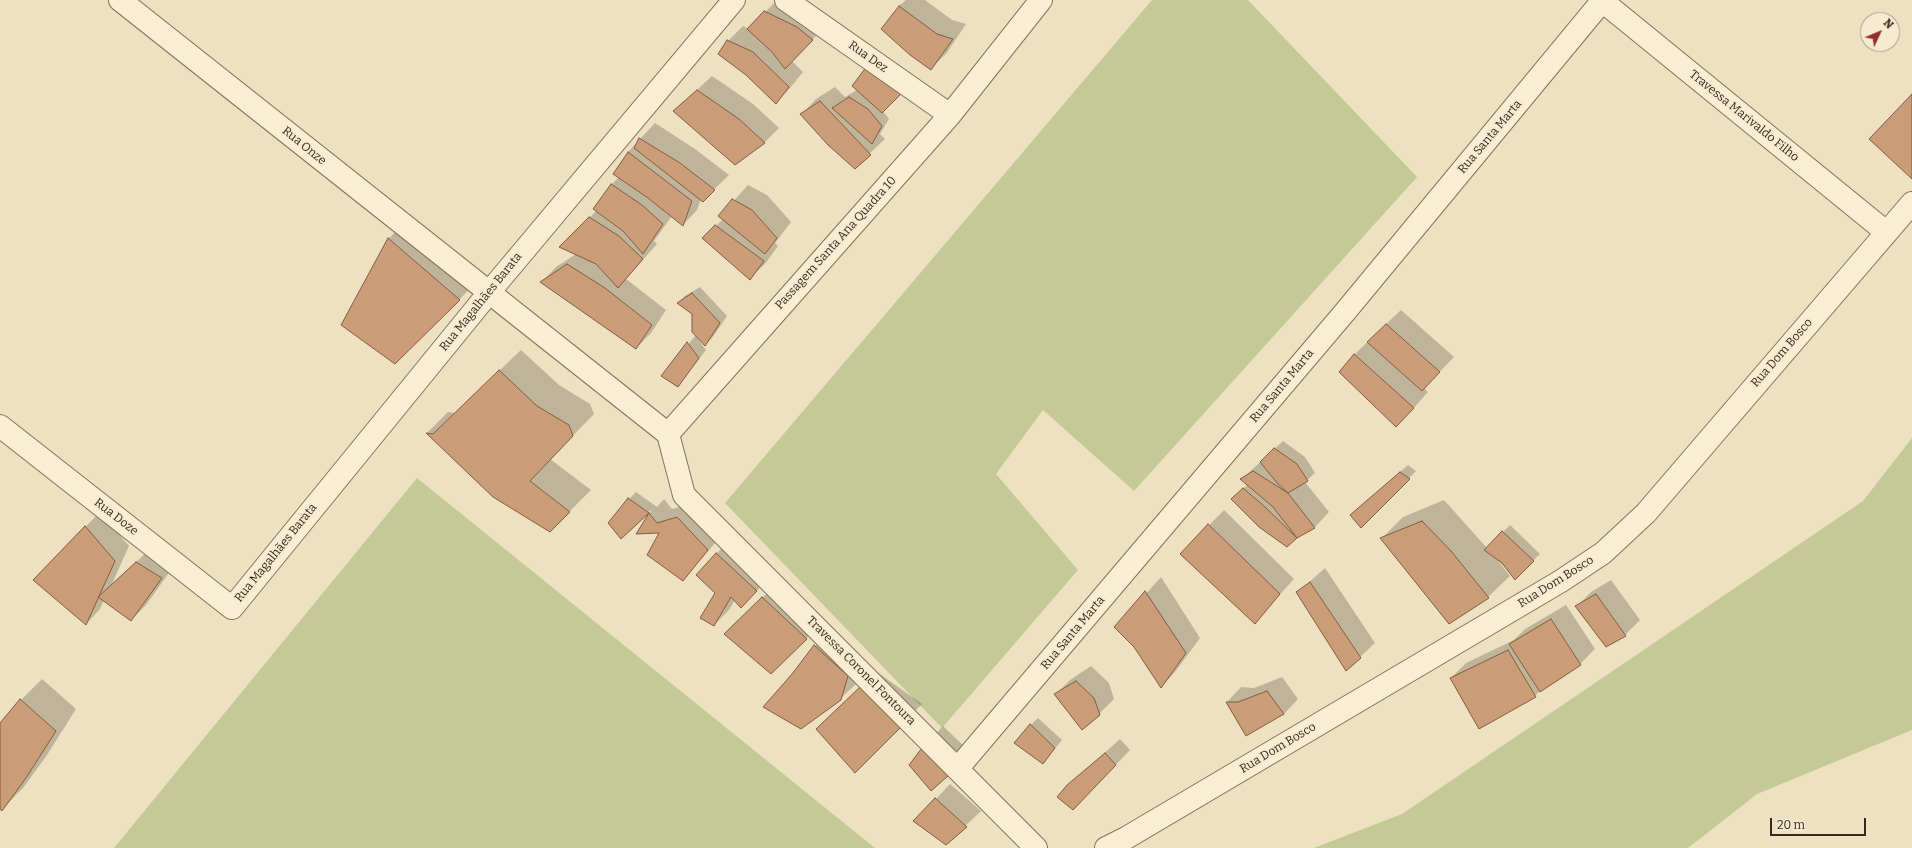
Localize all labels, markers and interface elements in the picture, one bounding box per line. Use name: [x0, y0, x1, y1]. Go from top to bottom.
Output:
north arrow: [1860, 12, 1900, 52]
text: N: [1881, 16, 1896, 32]
street label: Rua Dez: [845, 38, 891, 76]
street label: Travessa Marivaldo Filho: [1686, 67, 1802, 165]
street label: Rua Santa Marta: [1455, 97, 1525, 177]
street label: Rua Onze: [279, 124, 329, 168]
street label: Passagem Santa Ana Quadra 10: [772, 174, 900, 312]
street label: Rua Magalhães Barata: [437, 250, 525, 354]
street label: Rua Dom Bosco: [1748, 316, 1816, 390]
street label: Rua Santa Marta: [1247, 346, 1317, 426]
street label: Rua Doze: [91, 495, 141, 539]
street label: Rua Magalhães Barata: [232, 501, 320, 605]
street label: Rua Dom Bosco: [1516, 553, 1596, 611]
street label: Rua Santa Marta: [1038, 593, 1108, 673]
street label: Travessa Coronel Fontoura: [804, 614, 918, 728]
street label: Rua Dom Bosco: [1237, 720, 1319, 776]
scale bar: [1772, 810, 1868, 836]
text: 20 m: [1777, 818, 1805, 832]

